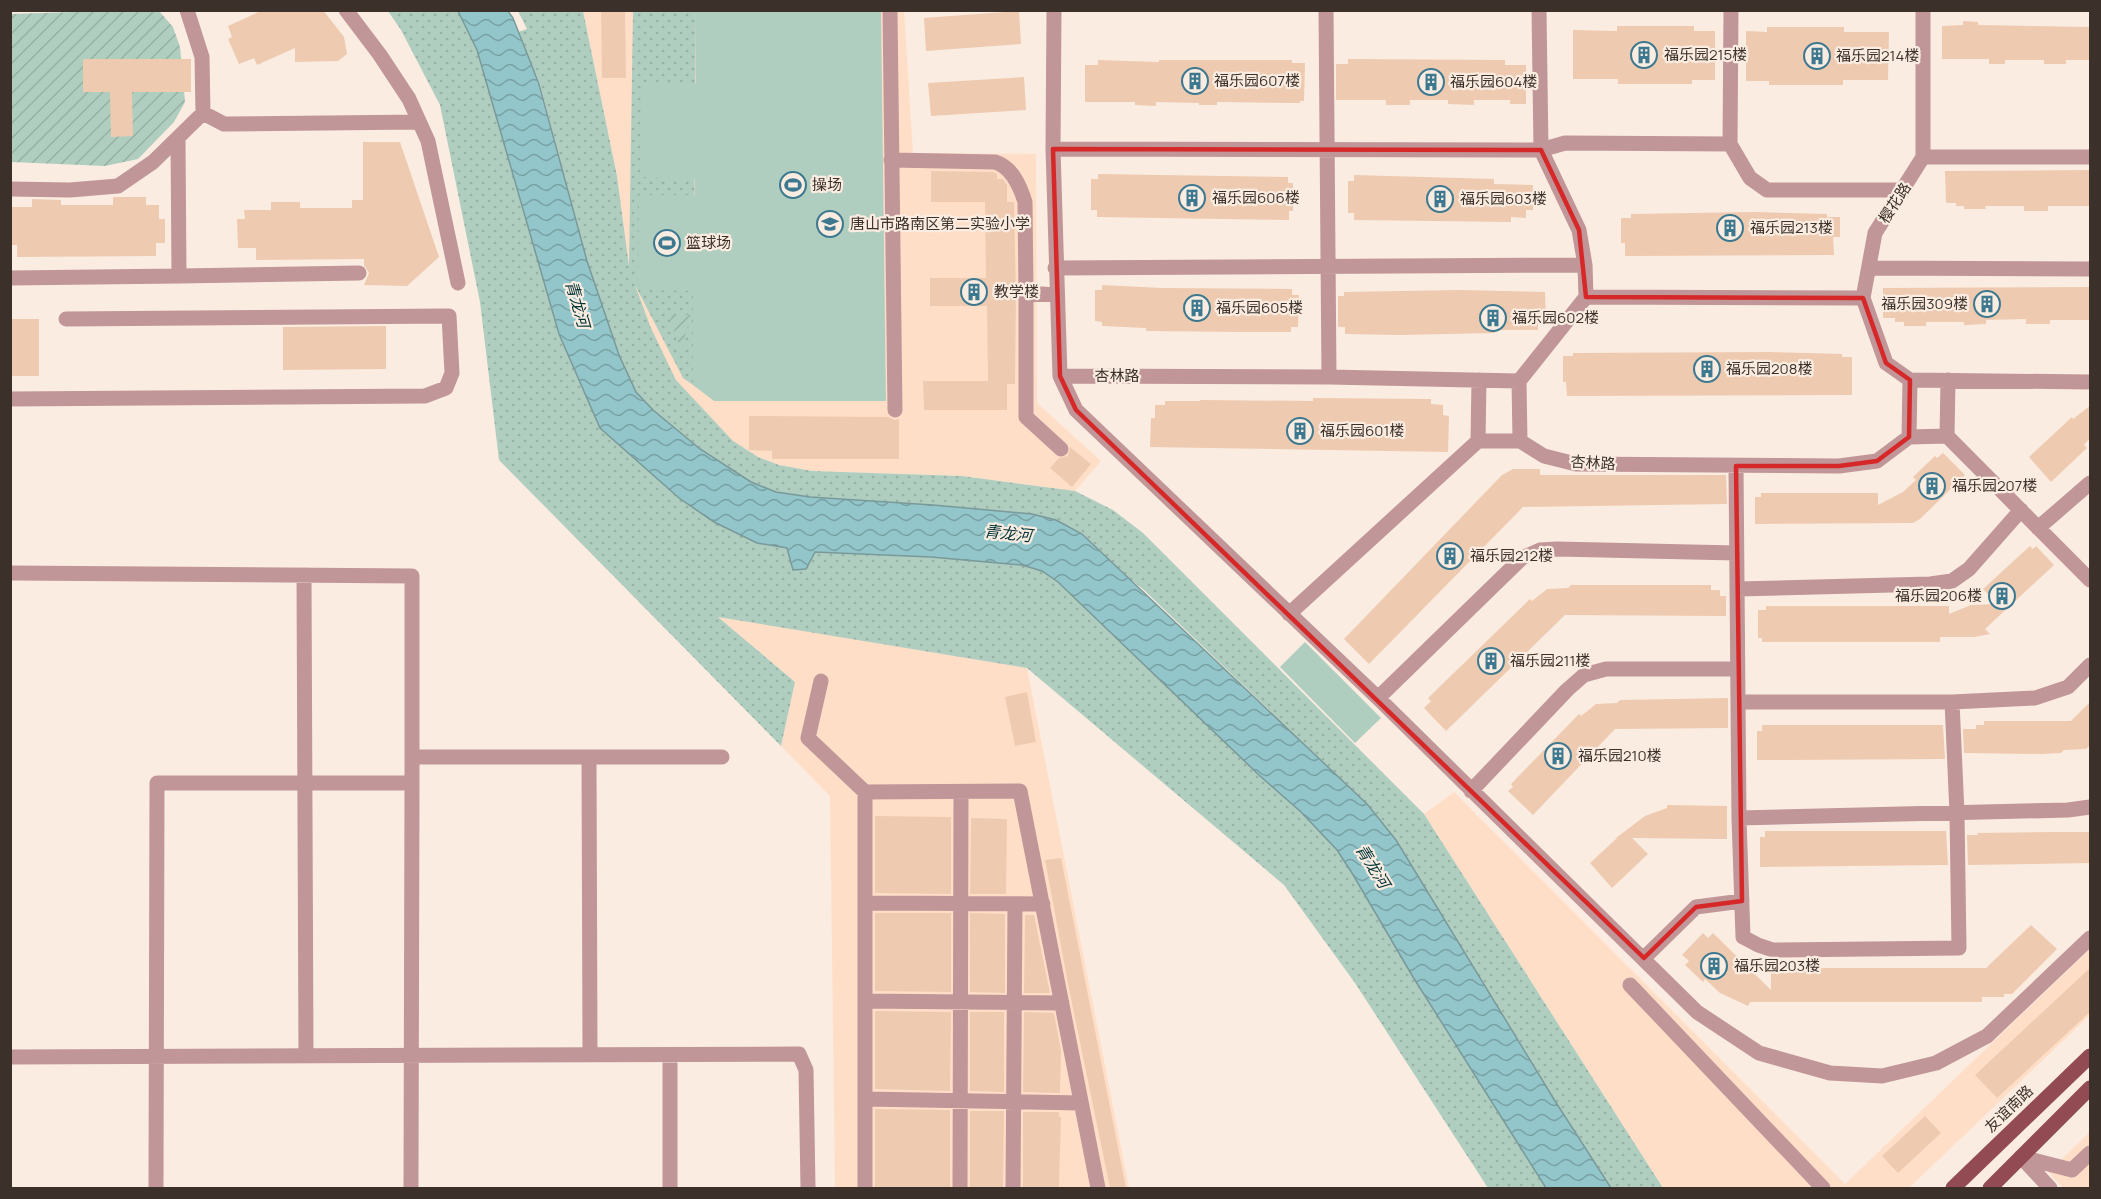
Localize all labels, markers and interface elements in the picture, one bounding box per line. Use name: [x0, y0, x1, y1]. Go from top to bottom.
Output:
building icon: 福乐园215楼: [1629, 40, 1659, 70]
building icon: 福乐园214楼: [1802, 41, 1832, 71]
place label: 福乐园215楼: [1664, 44, 1747, 65]
place label: 福乐园214楼: [1836, 45, 1919, 66]
building icon: 福乐园607楼: [1180, 66, 1210, 96]
building icon: 福乐园604楼: [1416, 67, 1446, 97]
place label: 福乐园607楼: [1214, 70, 1300, 91]
place label: 福乐园604楼: [1450, 71, 1537, 92]
sports icon: 操场: [778, 170, 808, 200]
place label: 操场: [812, 174, 842, 195]
street label: 樱花路: [1874, 178, 1916, 227]
building icon: 福乐园606楼: [1177, 183, 1207, 213]
building icon: 福乐园603楼: [1425, 184, 1455, 214]
place label: 福乐园606楼: [1212, 187, 1300, 208]
place label: 福乐园603楼: [1460, 188, 1547, 209]
school or university icon: 唐山市路南区第二实验小学: [815, 209, 845, 239]
place label: 唐山市路南区第二实验小学: [850, 213, 1030, 234]
building icon: 福乐园213楼: [1715, 213, 1745, 243]
place label: 福乐园213楼: [1750, 217, 1833, 238]
sports icon: 篮球场: [652, 228, 682, 258]
place label: 篮球场: [686, 232, 731, 253]
building icon: 教学楼: [959, 277, 989, 307]
water label: 青龙河: [561, 278, 596, 333]
place label: 教学楼: [994, 281, 1039, 302]
building icon: 福乐园309楼: [1972, 289, 2002, 319]
building icon: 福乐园605楼: [1182, 293, 1212, 323]
place label: 福乐园309楼: [1881, 293, 1968, 314]
place label: 福乐园605楼: [1216, 297, 1303, 318]
building icon: 福乐园602楼: [1478, 303, 1508, 333]
place label: 福乐园602楼: [1512, 307, 1599, 328]
building icon: 福乐园208楼: [1692, 354, 1722, 384]
place label: 福乐园208楼: [1726, 358, 1812, 379]
street label: 杏林路: [1094, 365, 1140, 386]
building icon: 福乐园601楼: [1285, 416, 1315, 446]
place label: 福乐园601楼: [1320, 420, 1404, 441]
street label: 杏林路: [1570, 451, 1616, 474]
building icon: 福乐园207楼: [1917, 471, 1947, 501]
place label: 福乐园207楼: [1952, 475, 2037, 496]
water label: 青龙河: [983, 520, 1036, 547]
building icon: 福乐园212楼: [1435, 541, 1465, 571]
place label: 福乐园212楼: [1470, 545, 1553, 566]
building icon: 福乐园206楼: [1987, 581, 2017, 611]
place label: 福乐园206楼: [1895, 585, 1982, 606]
building icon: 福乐园211楼: [1476, 646, 1506, 676]
place label: 福乐园211楼: [1510, 650, 1590, 671]
building icon: 福乐园210楼: [1543, 741, 1573, 771]
place label: 福乐园210楼: [1578, 745, 1662, 766]
water label: 青龙河: [1351, 840, 1397, 895]
building icon: 福乐园203楼: [1699, 951, 1729, 981]
place label: 福乐园203楼: [1734, 955, 1820, 976]
street label: 友谊南路: [1980, 1080, 2038, 1137]

